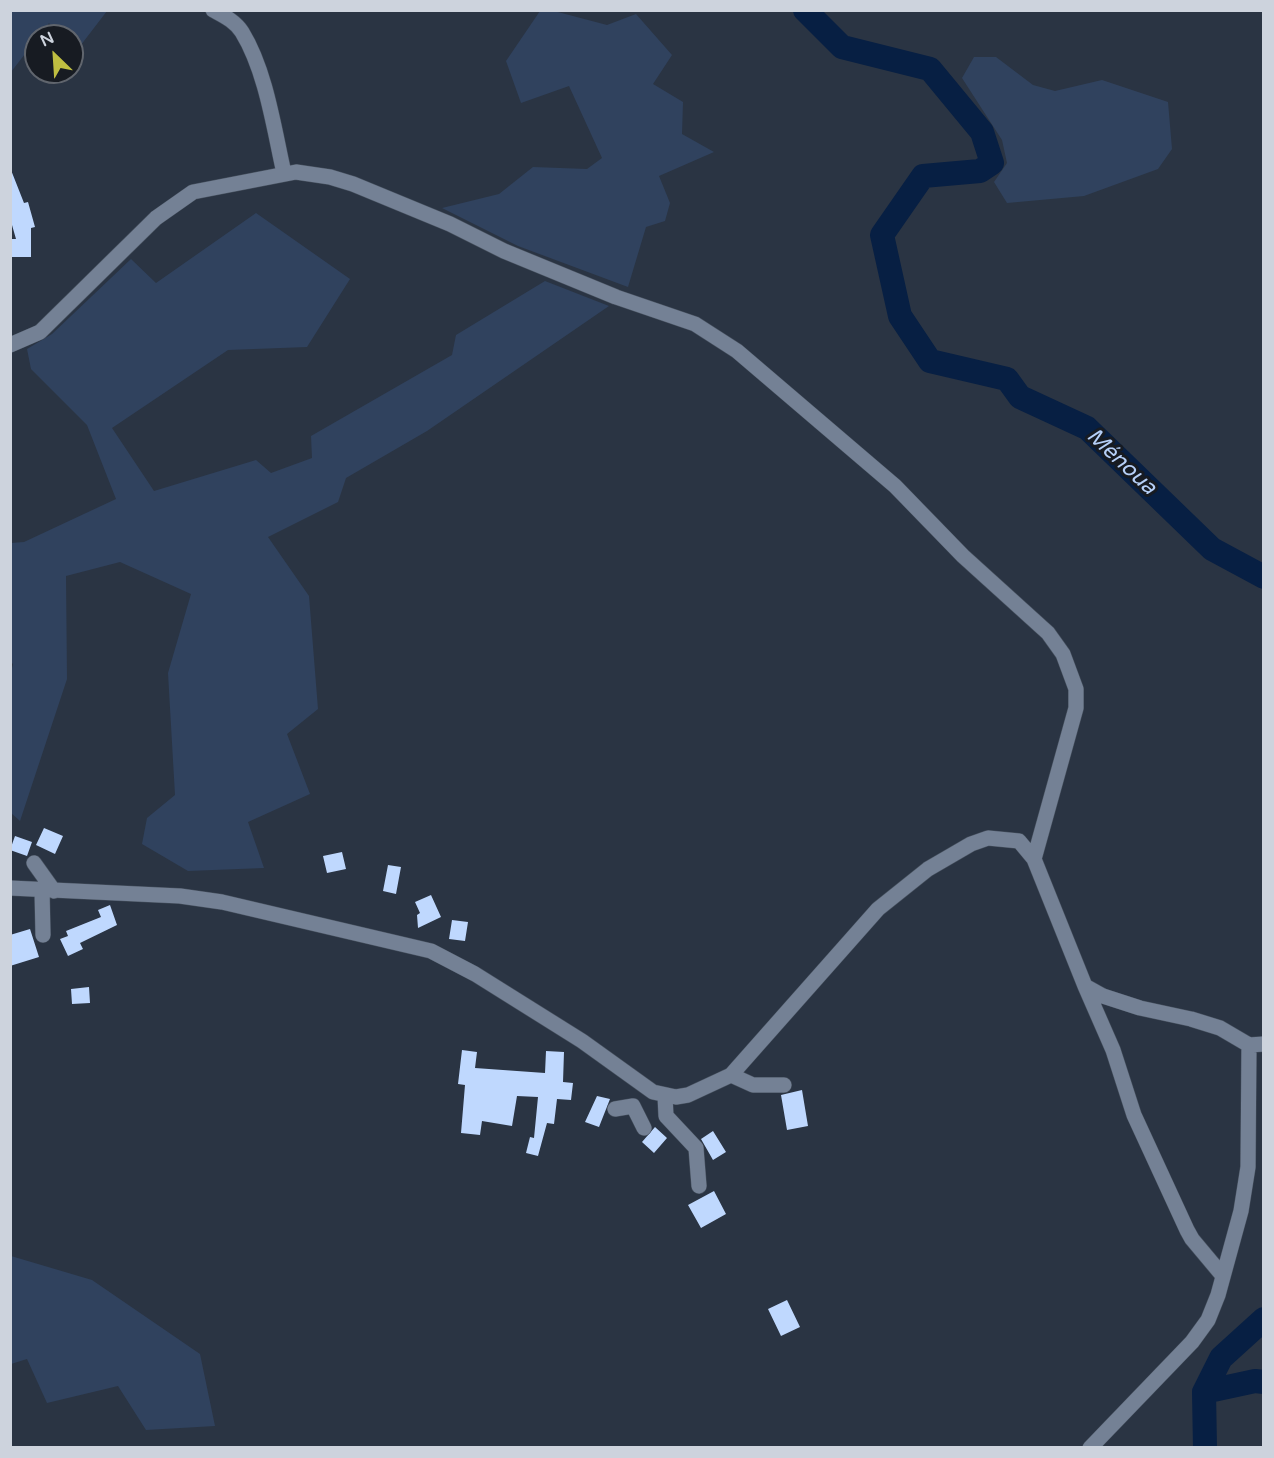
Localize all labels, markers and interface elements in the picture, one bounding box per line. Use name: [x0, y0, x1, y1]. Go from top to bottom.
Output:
north arrow: [24, 24, 84, 84]
text: N: [37, 28, 57, 51]
water label: Ménoua: [1081, 423, 1161, 501]

